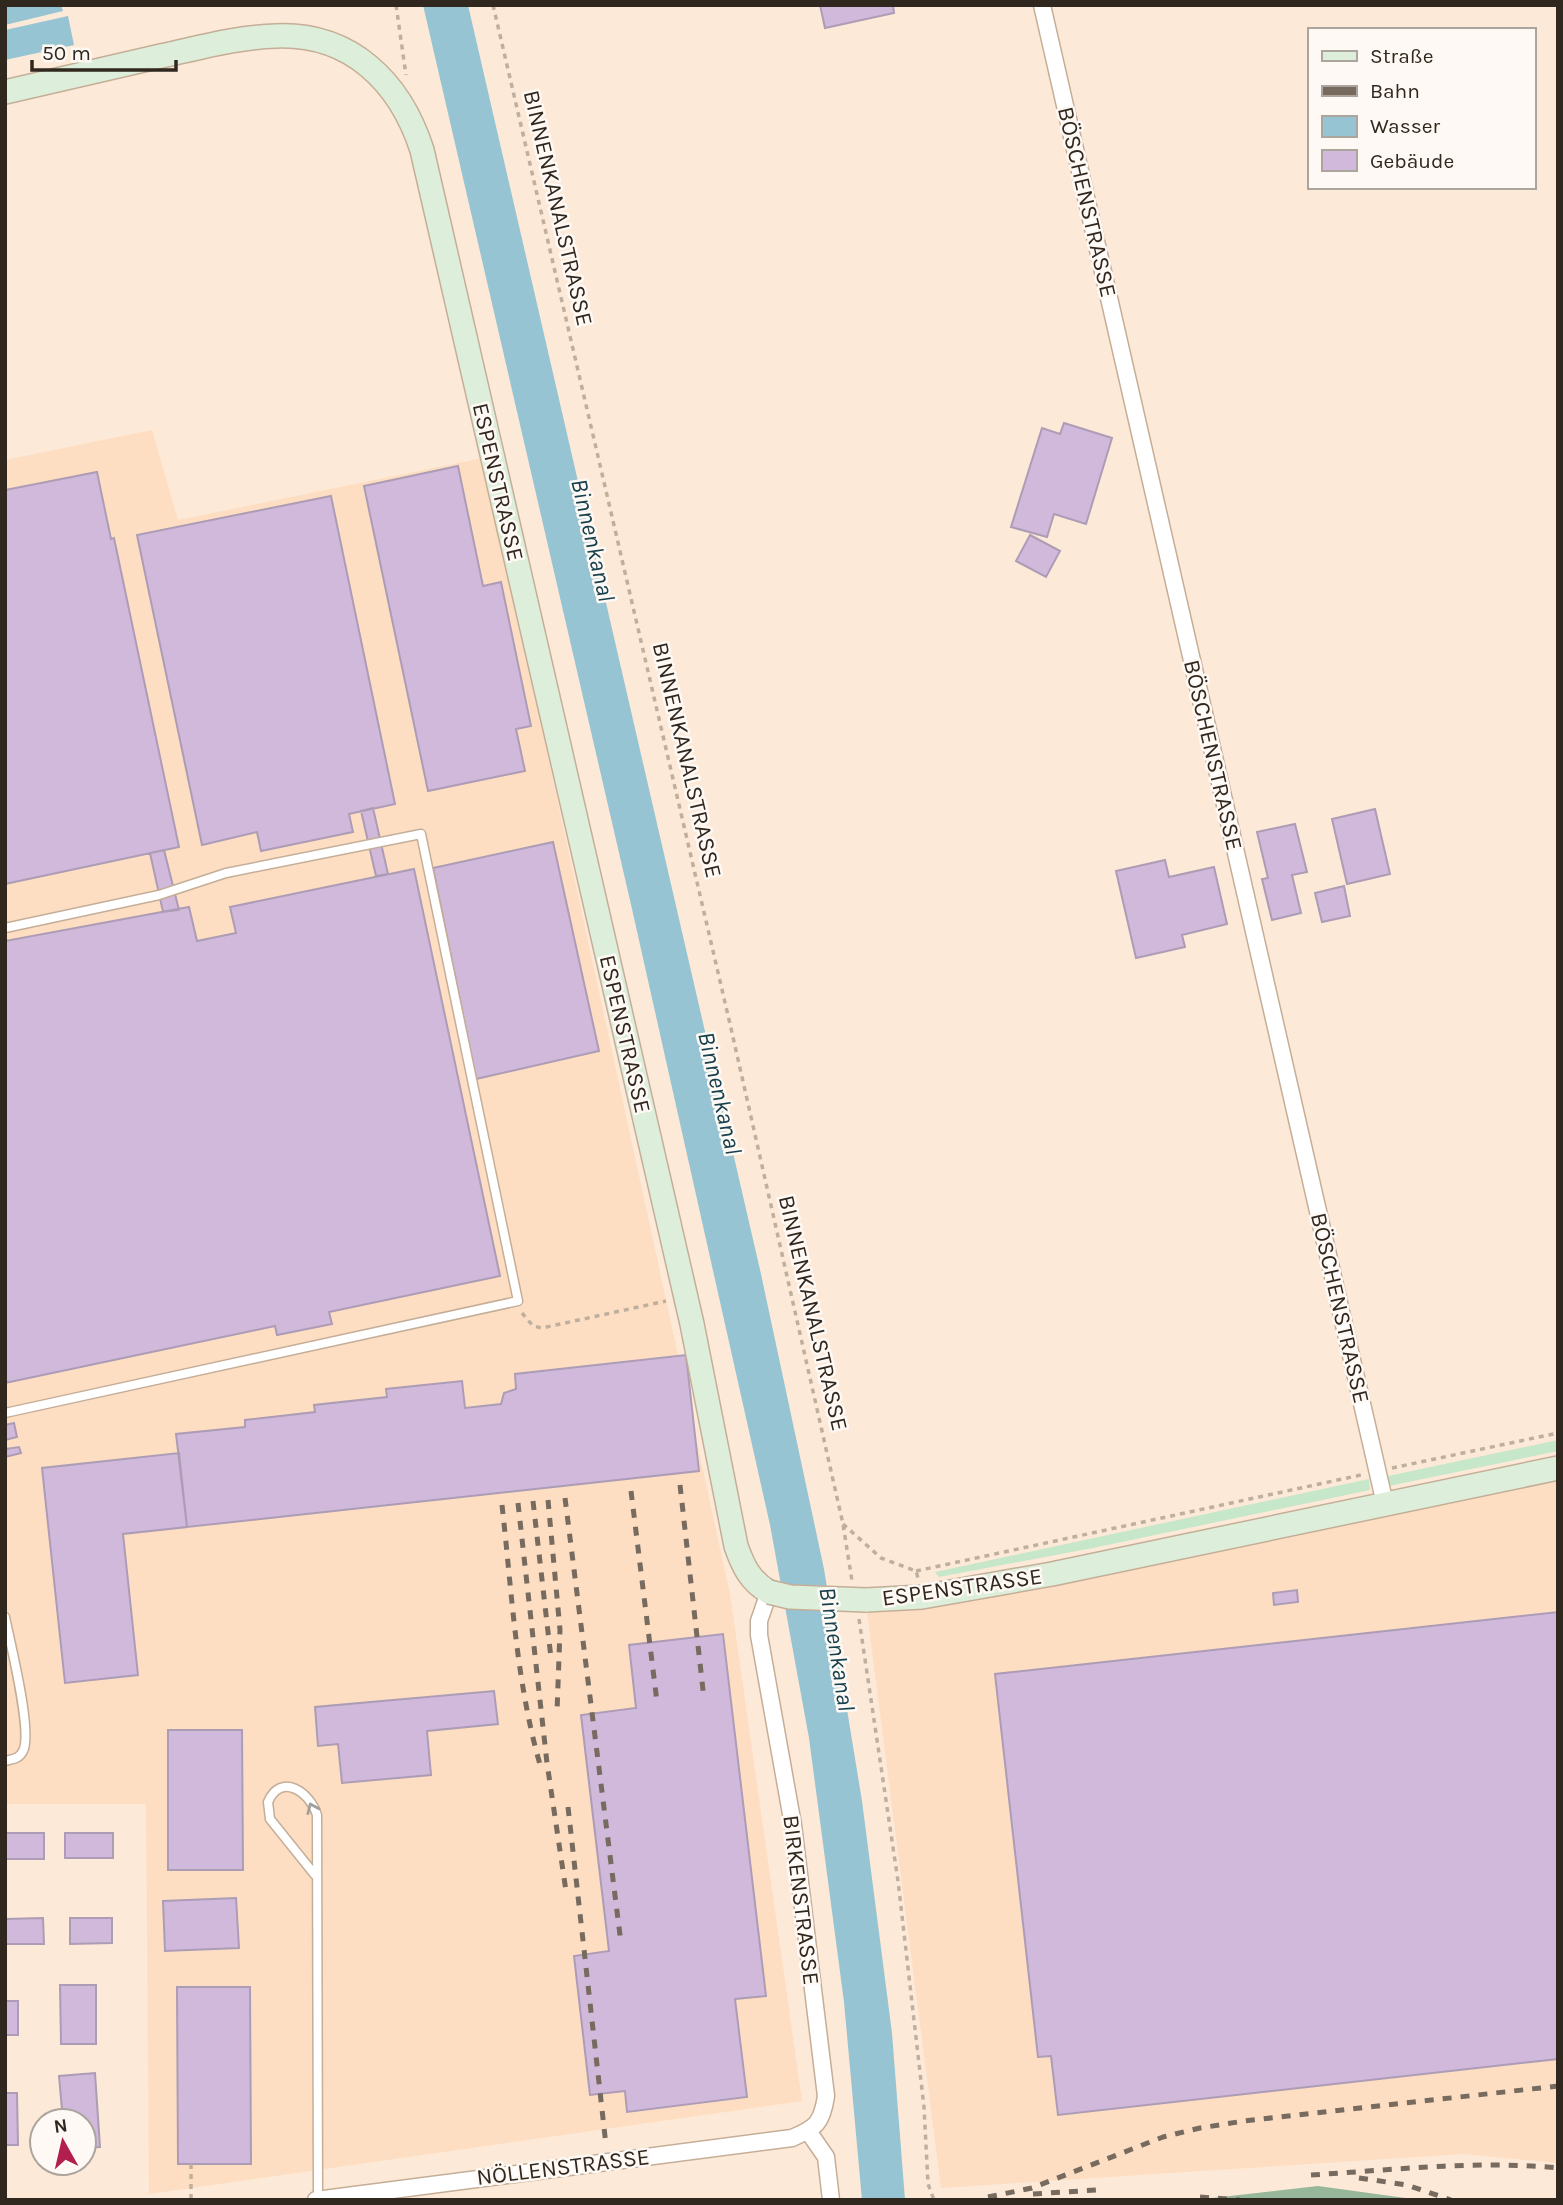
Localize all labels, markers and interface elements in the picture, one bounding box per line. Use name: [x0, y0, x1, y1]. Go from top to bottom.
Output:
scale bar: [32, 28, 175, 72]
legend: [1308, 28, 1535, 189]
text: 50 m: [42, 41, 91, 65]
text: Straße: [1370, 44, 1433, 68]
text: Bahn: [1370, 79, 1420, 103]
street label: BINNENKANALSTRASSE: [518, 87, 598, 329]
street label: BÖSCHENSTRASSE: [1052, 104, 1122, 300]
text: Wasser: [1370, 114, 1441, 138]
text: Gebäude: [1370, 149, 1454, 173]
street label: ESPENSTRASSE: [467, 400, 529, 564]
water label: Binnenkanal: [565, 476, 621, 604]
street label: BINNENKANALSTRASSE: [647, 639, 727, 881]
street label: BÖSCHENSTRASSE: [1178, 657, 1248, 853]
street label: ESPENSTRASSE: [594, 952, 656, 1116]
water label: Binnenkanal: [692, 1029, 748, 1157]
street label: BINNENKANALSTRASSE: [773, 1192, 853, 1434]
street label: BÖSCHENSTRASSE: [1305, 1210, 1375, 1406]
street label: ESPENSTRASSE: [880, 1562, 1044, 1612]
water label: Binnenkanal: [813, 1585, 861, 1713]
one-way arrow: [306, 1803, 320, 1815]
street label: BIRKENSTRASSE: [777, 1814, 825, 1986]
north arrow: [28, 2107, 98, 2177]
text: N: [52, 2114, 69, 2138]
street label: NÖLLENSTRASSE: [475, 2143, 651, 2191]

